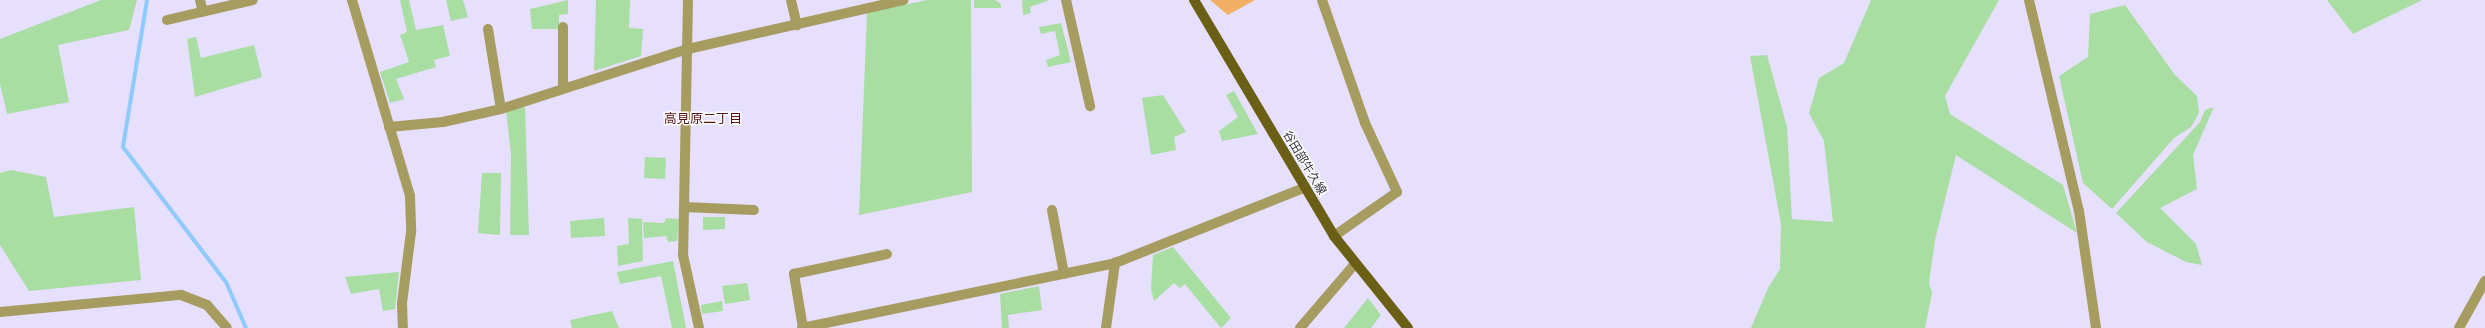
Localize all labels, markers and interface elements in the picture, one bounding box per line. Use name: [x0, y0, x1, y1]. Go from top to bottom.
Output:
district label: 高見原二丁目: [664, 111, 742, 127]
street label: 谷田部牛久線: [1279, 128, 1329, 198]

